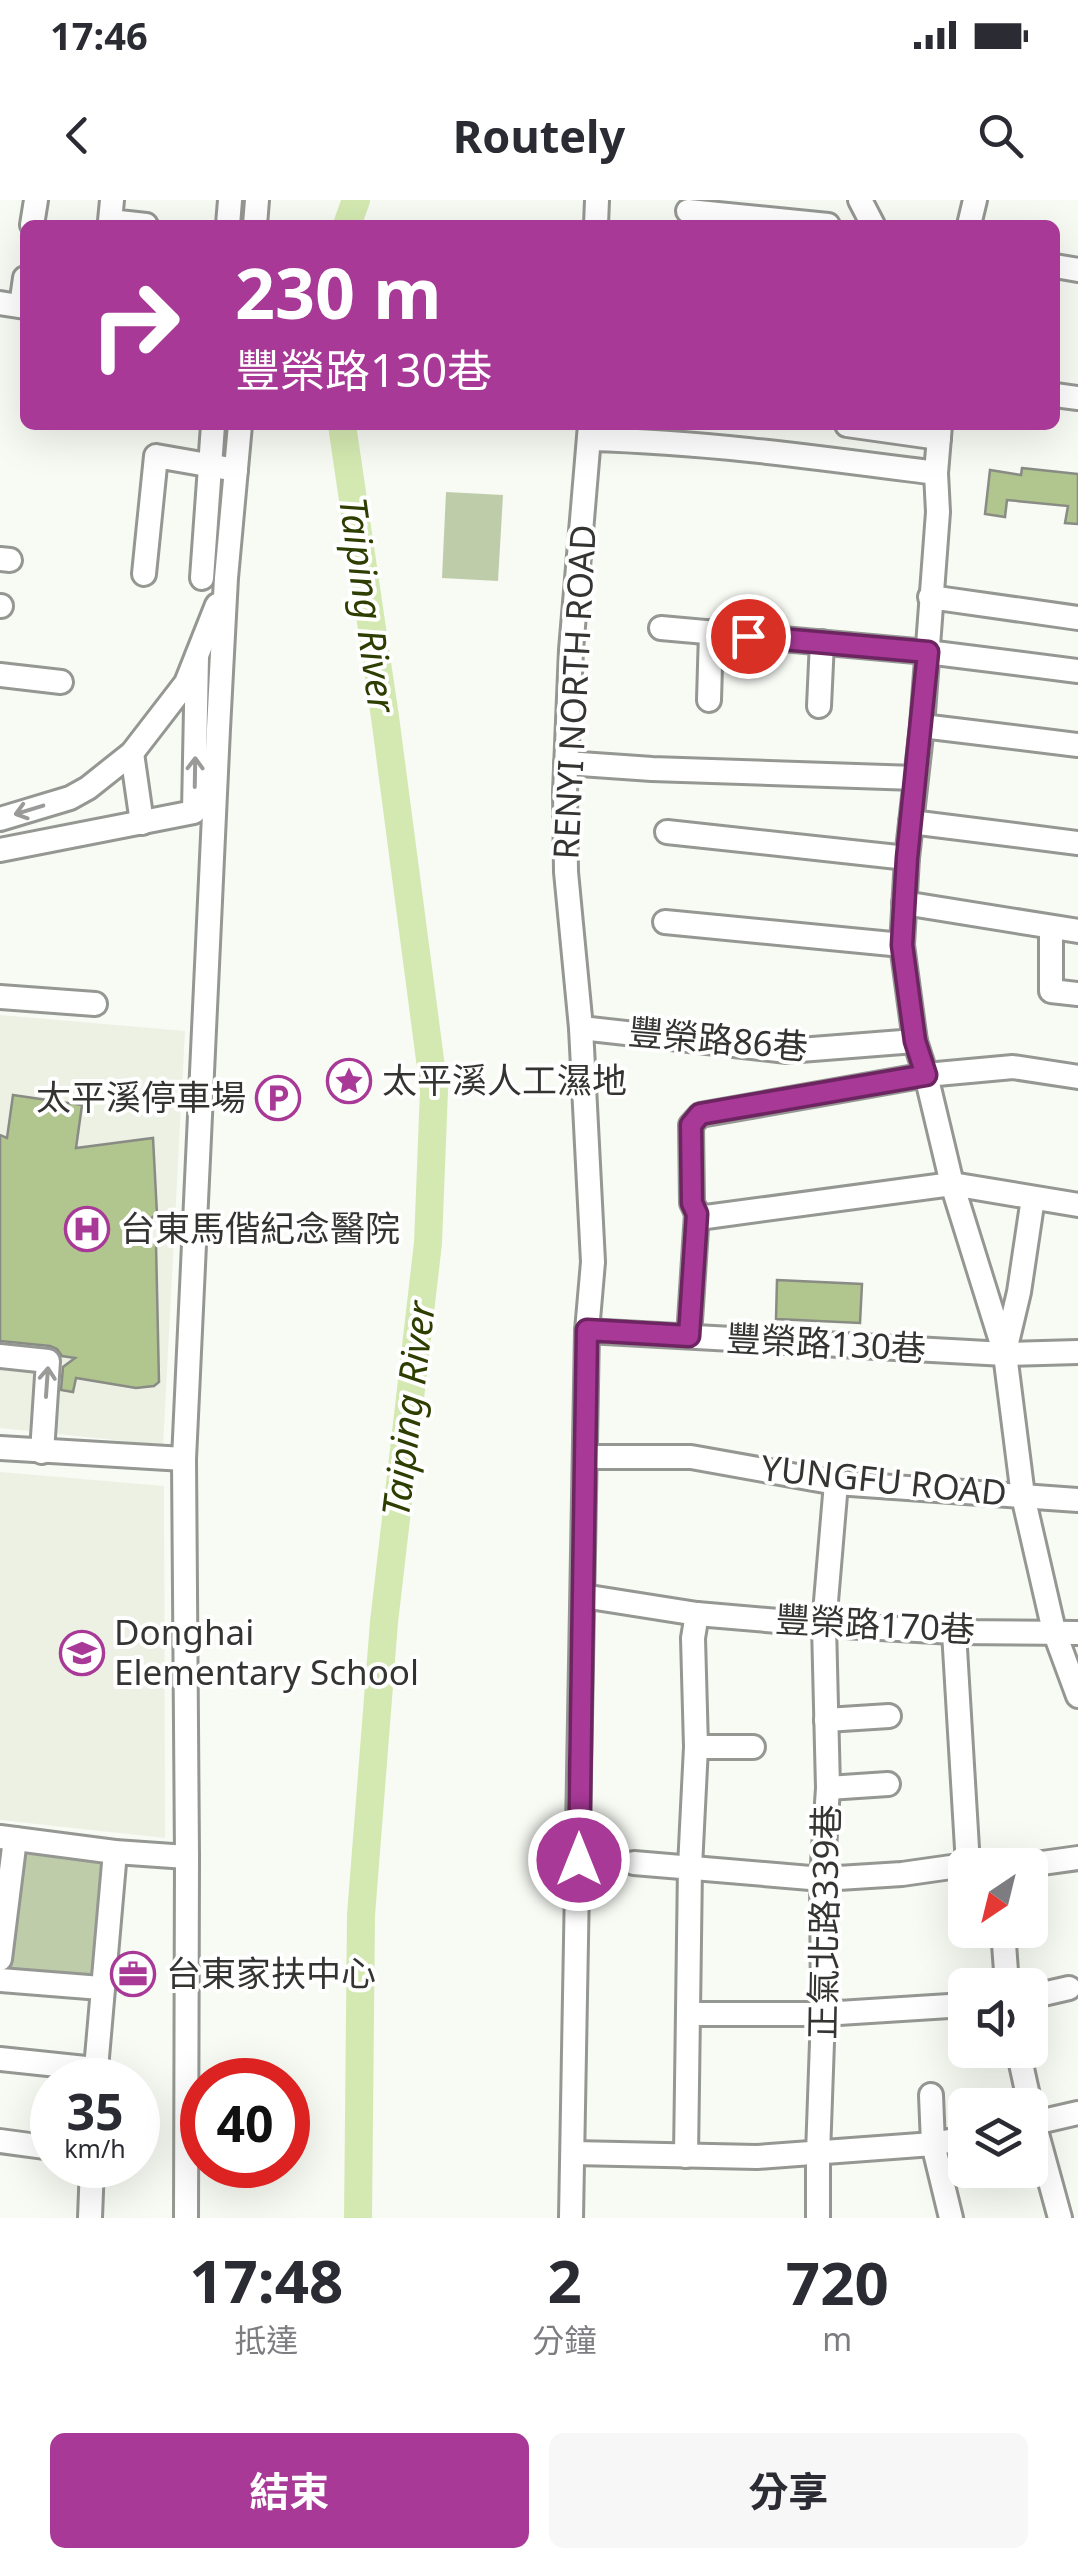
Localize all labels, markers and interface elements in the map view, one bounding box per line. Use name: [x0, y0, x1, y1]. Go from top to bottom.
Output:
text: 17:46: [50, 9, 148, 61]
text: Routely: [453, 105, 625, 166]
icon: back: [50, 108, 105, 163]
icon: search: [973, 108, 1028, 163]
text: 230 m: [235, 244, 442, 340]
icon: right: [70, 260, 200, 390]
text: 豐榮路130巷: [235, 339, 492, 400]
water label: Taiping River: [328, 494, 410, 717]
street label: RENYI NORTH ROAD: [541, 523, 606, 860]
pin: [706, 594, 791, 679]
icon: arrive: [721, 609, 776, 664]
one-way arrow: [185, 757, 204, 789]
one-way arrow: [14, 802, 45, 820]
street label: 豐榮路86巷: [626, 1007, 810, 1070]
place label: 太平溪人工濕地: [382, 1056, 627, 1103]
place icon: 太平溪人工濕地: [326, 1058, 372, 1104]
place label: 太平溪停車場: [36, 1073, 246, 1120]
parking icon: 太平溪停車場: [255, 1075, 301, 1121]
place label: 台東馬偕紀念醫院: [120, 1204, 400, 1251]
hospital icon: 台東馬偕紀念醫院: [64, 1206, 110, 1252]
water label: Taiping River: [368, 1296, 446, 1519]
street label: 豐榮路130巷: [725, 1314, 927, 1371]
one-way arrow: [38, 1367, 57, 1399]
street label: YUNGFU ROAD: [759, 1443, 1009, 1516]
street label: 豐榮路170巷: [774, 1595, 976, 1652]
place label: Donghai Elementary School: [114, 1608, 419, 1695]
school or university icon: Donghai Elementary School: [59, 1630, 105, 1676]
street label: 正氣北路339巷: [798, 1804, 849, 2040]
position arrow: [527, 1808, 631, 1912]
north arrow: [948, 1848, 1048, 1948]
map controls: [948, 1848, 1048, 2188]
place label: 台東家扶中心: [166, 1949, 376, 1996]
office icon: 台東家扶中心: [110, 1951, 156, 1997]
button: sound: [948, 1968, 1048, 2068]
speed limit sign: 40: [180, 2058, 310, 2188]
text: 35: [66, 2077, 124, 2145]
button: layers: [948, 2088, 1048, 2188]
text: km/h: [64, 2131, 126, 2165]
text: 17:48: [189, 2239, 343, 2321]
text: 2: [547, 2239, 582, 2321]
text: 720: [786, 2241, 889, 2323]
text: m: [822, 2317, 852, 2360]
text: 抵達: [234, 2318, 298, 2361]
text: 分鐘: [533, 2318, 597, 2361]
button: 結束: [50, 2433, 529, 2548]
button: 分享: [549, 2433, 1028, 2548]

